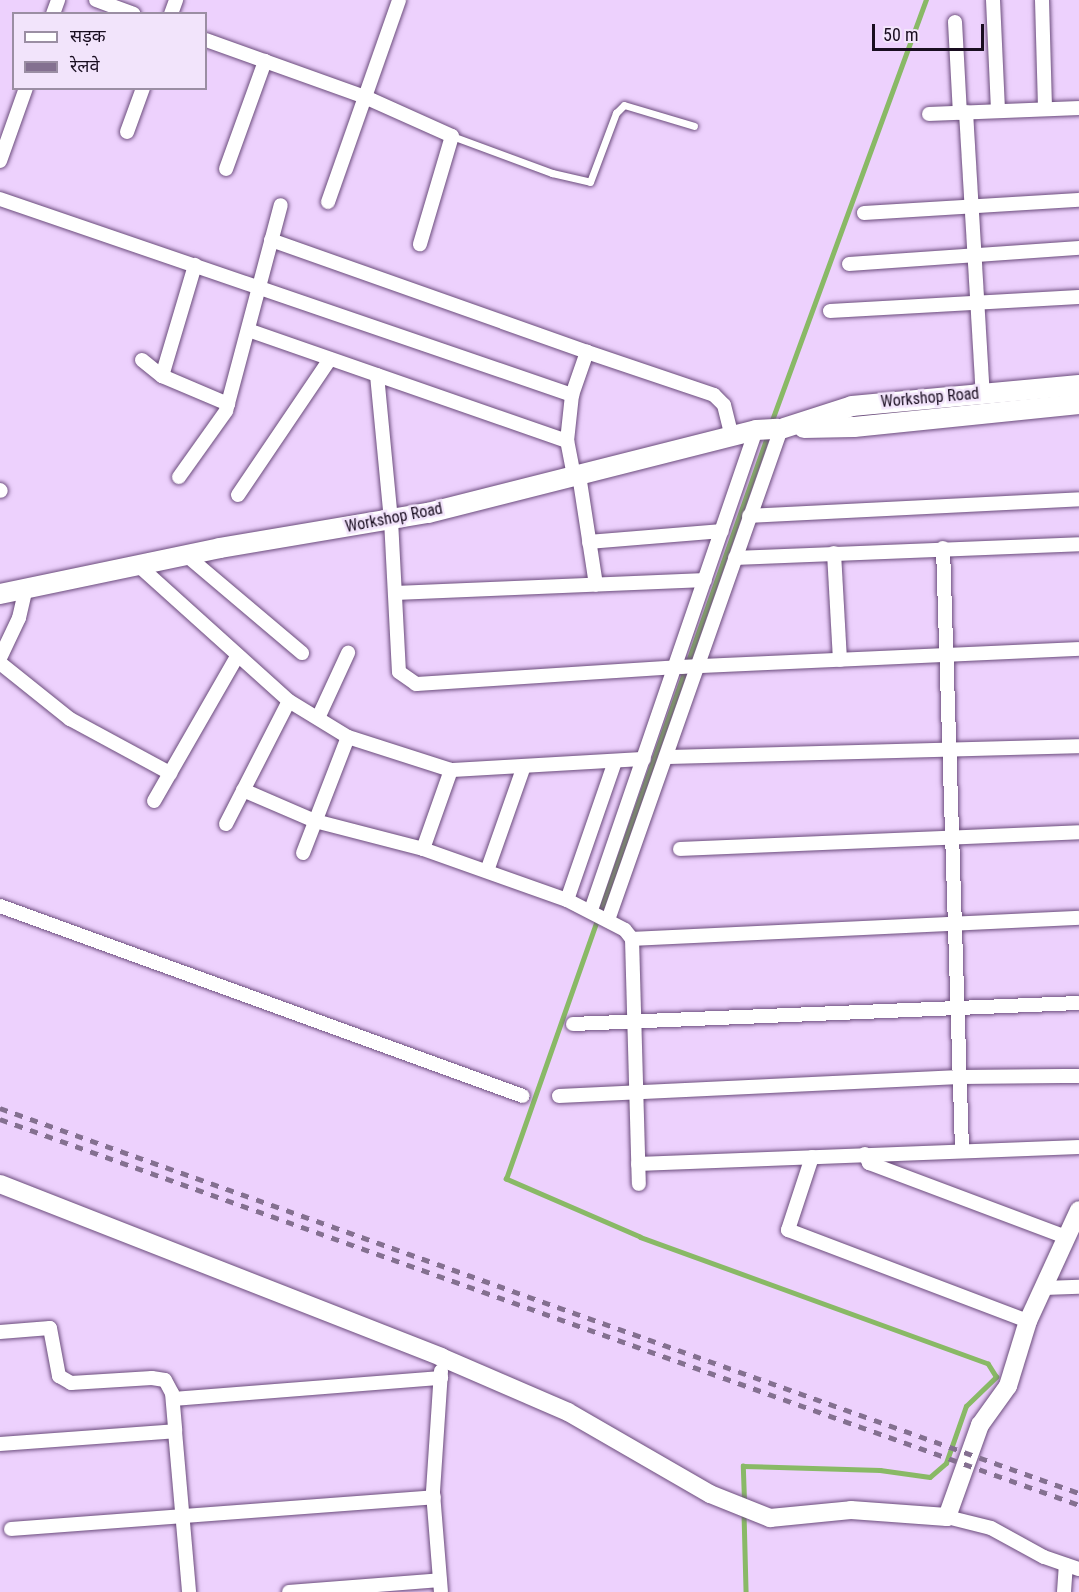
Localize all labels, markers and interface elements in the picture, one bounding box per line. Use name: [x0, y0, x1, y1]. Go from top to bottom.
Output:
legend: [12, 12, 207, 90]
scale bar: [875, 12, 988, 50]
text: 50 m: [883, 24, 918, 45]
text: सड़क: [70, 25, 106, 46]
text: रेलवे: [70, 55, 100, 76]
street label: Workshop Road: [880, 384, 980, 412]
street label: Workshop Road: [344, 499, 444, 537]

